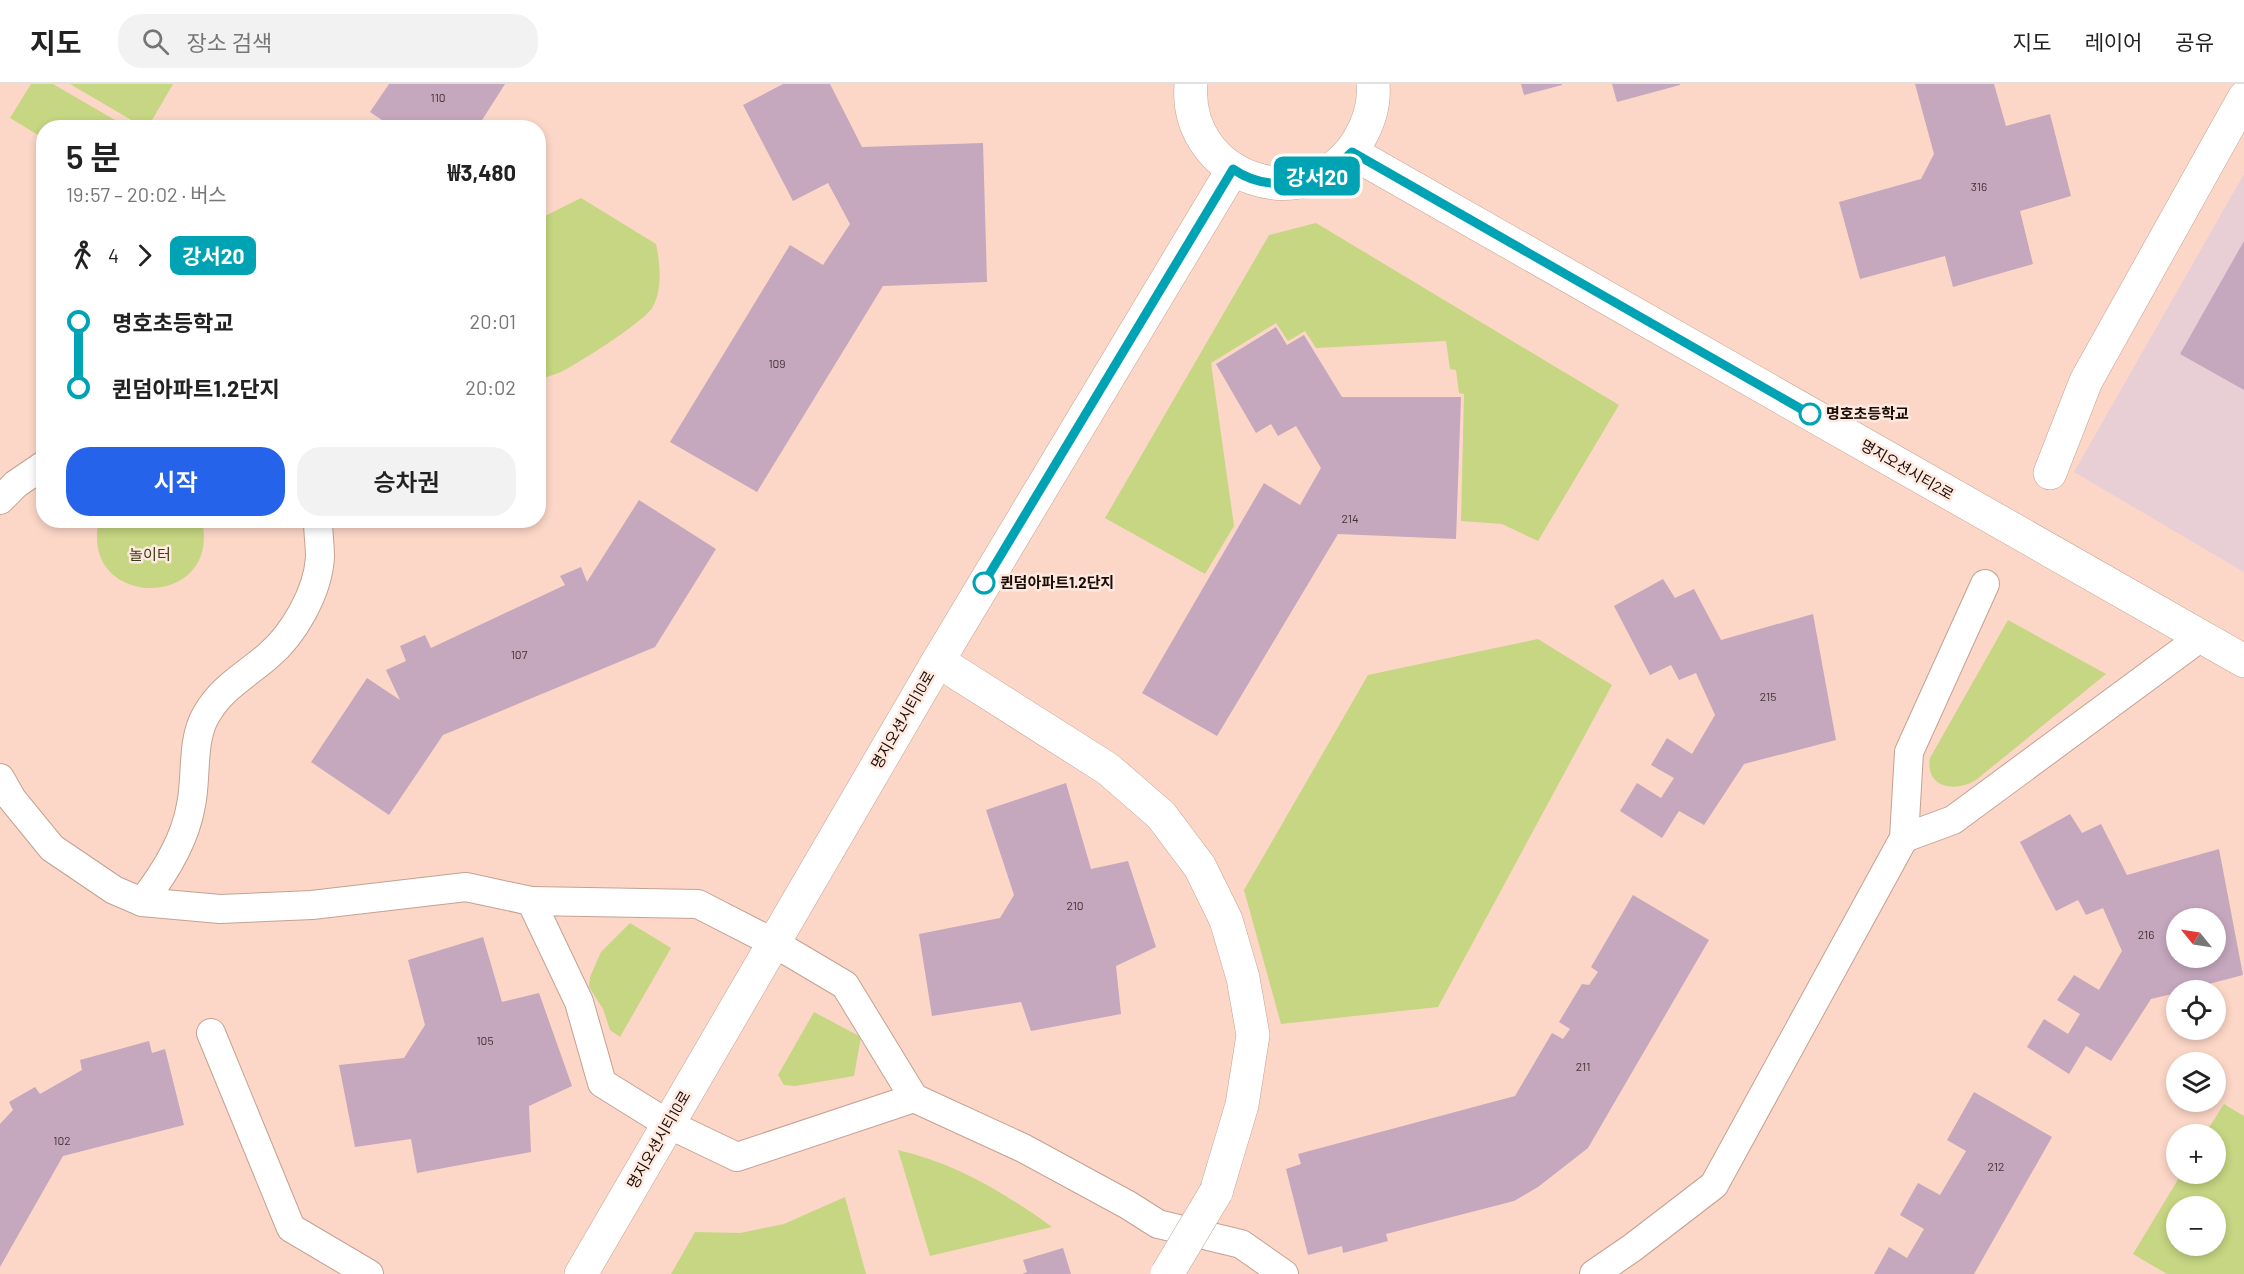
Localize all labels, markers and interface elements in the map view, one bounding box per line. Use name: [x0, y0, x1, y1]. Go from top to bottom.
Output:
search box: [118, 14, 538, 68]
text: 지도: [30, 25, 82, 59]
icon: search: [139, 25, 172, 58]
text: 장소 검색: [187, 29, 272, 55]
text: 지도: [2013, 29, 2051, 54]
text: 레이어: [2084, 29, 2142, 54]
text: 공유: [2175, 29, 2214, 54]
house number: 110: [430, 90, 446, 104]
text: 5 분: [66, 136, 120, 176]
line badge: 강서20: [1275, 156, 1359, 196]
text: ₩3,480: [448, 159, 516, 185]
text: 강서20: [1286, 164, 1348, 189]
house number: 316: [1971, 179, 1987, 193]
text: 19:57 – 20:02 · 버스: [66, 182, 227, 206]
icon: walk: [66, 239, 99, 272]
icon: forward: [128, 239, 161, 272]
text: 4: [108, 243, 119, 267]
text: 강서20: [182, 243, 244, 268]
text: 명호초등학교: [112, 309, 233, 335]
text: 20:01: [469, 309, 516, 333]
house number: 109: [768, 356, 786, 370]
text: 퀸덤아파트1.2단지: [112, 375, 280, 401]
text: 20:02: [465, 375, 516, 399]
marker: 명호초등학교: [1799, 403, 1821, 425]
place label: 명호초등학교: [1826, 404, 1909, 422]
street label: 명지오션시티2로: [1858, 435, 1957, 503]
button: 시작: [66, 447, 285, 516]
button: 승차권: [297, 447, 516, 516]
house number: 214: [1341, 511, 1359, 525]
park label: 놀이터: [129, 545, 171, 563]
marker: 퀸덤아파트1.2단지: [973, 572, 995, 594]
place label: 퀸덤아파트1.2단지: [1000, 573, 1114, 591]
house number: 107: [511, 647, 528, 661]
street label: 명지오션시티10로: [867, 667, 938, 772]
house number: 215: [1760, 689, 1776, 703]
house number: 210: [1066, 898, 1084, 912]
north arrow: [2166, 908, 2226, 968]
map controls: [2166, 908, 2226, 1256]
house number: 216: [2138, 927, 2154, 941]
button: locate: [2166, 980, 2226, 1040]
house number: 105: [476, 1033, 494, 1047]
button: layers: [2166, 1052, 2226, 1112]
house number: 211: [1576, 1059, 1590, 1073]
street label: 명지오션시티10로: [623, 1087, 694, 1192]
button: +: [2166, 1124, 2226, 1184]
house number: 102: [53, 1133, 71, 1147]
house number: 212: [1988, 1159, 2004, 1173]
button: −: [2166, 1196, 2226, 1256]

